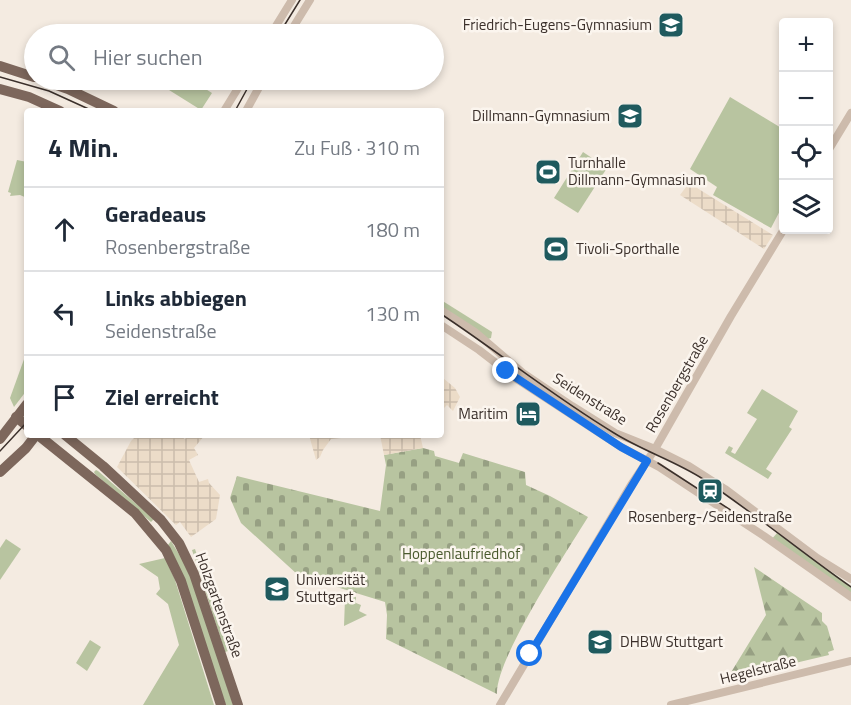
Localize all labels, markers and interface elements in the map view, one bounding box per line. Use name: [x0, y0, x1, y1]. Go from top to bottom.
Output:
school or university icon: Friedrich-Eugens-Gymnasium: [656, 10, 686, 40]
place label: Friedrich-Eugens-Gymnasium: [463, 13, 652, 36]
map controls: [779, 18, 833, 234]
button: +: [779, 18, 833, 72]
search box: [24, 24, 444, 90]
text: Hier suchen: [93, 40, 202, 74]
icon: search: [45, 41, 78, 74]
button: −: [779, 72, 833, 126]
school or university icon: Dillmann-Gymnasium: [615, 101, 645, 131]
place label: Dillmann-Gymnasium: [472, 104, 610, 127]
button: locate: [779, 126, 833, 180]
text: 4 Min.: [48, 128, 118, 167]
text: Zu Fuß · 310 m: [294, 132, 420, 163]
place label: Turnhalle Dillmann-Gymnasium: [568, 151, 706, 191]
sports icon: Turnhalle Dillmann-Gymnasium: [533, 157, 563, 187]
button: layers: [779, 180, 833, 234]
text: Geradeaus: [105, 197, 206, 231]
icon: ahead: [48, 213, 81, 246]
text: 180 m: [365, 214, 420, 245]
text: Rosenbergstraße: [105, 231, 250, 262]
sports icon: Tivoli-Sporthalle: [541, 234, 571, 264]
place label: Tivoli-Sporthalle: [576, 237, 680, 260]
text: Links abbiegen: [105, 281, 247, 315]
icon: left: [48, 297, 81, 330]
text: 130 m: [365, 298, 420, 329]
text: Seidenstraße: [105, 315, 217, 346]
street label: Rosenbergstraße: [639, 331, 714, 437]
route end: [492, 357, 518, 383]
street label: Seidenstraße: [549, 367, 632, 431]
text: Ziel erreicht: [105, 380, 219, 414]
icon: arrive: [48, 381, 81, 414]
hotel icon: Maritim: [513, 399, 543, 429]
place label: Maritim: [458, 402, 508, 425]
station icon: Rosenberg-/Seidenstraße: [695, 476, 725, 506]
place label: Rosenberg-/Seidenstraße: [628, 505, 792, 528]
park label: Hoppenlaufriedhof: [402, 542, 520, 565]
street label: Holzgartenstraße: [190, 549, 249, 661]
place label: Universität Stuttgart: [296, 568, 366, 608]
school or university icon: Universität Stuttgart: [262, 574, 292, 604]
school or university icon: DHBW Stuttgart: [585, 627, 615, 657]
place label: DHBW Stuttgart: [620, 630, 724, 653]
route start: [516, 640, 542, 666]
street label: Hegelstraße: [717, 649, 798, 690]

